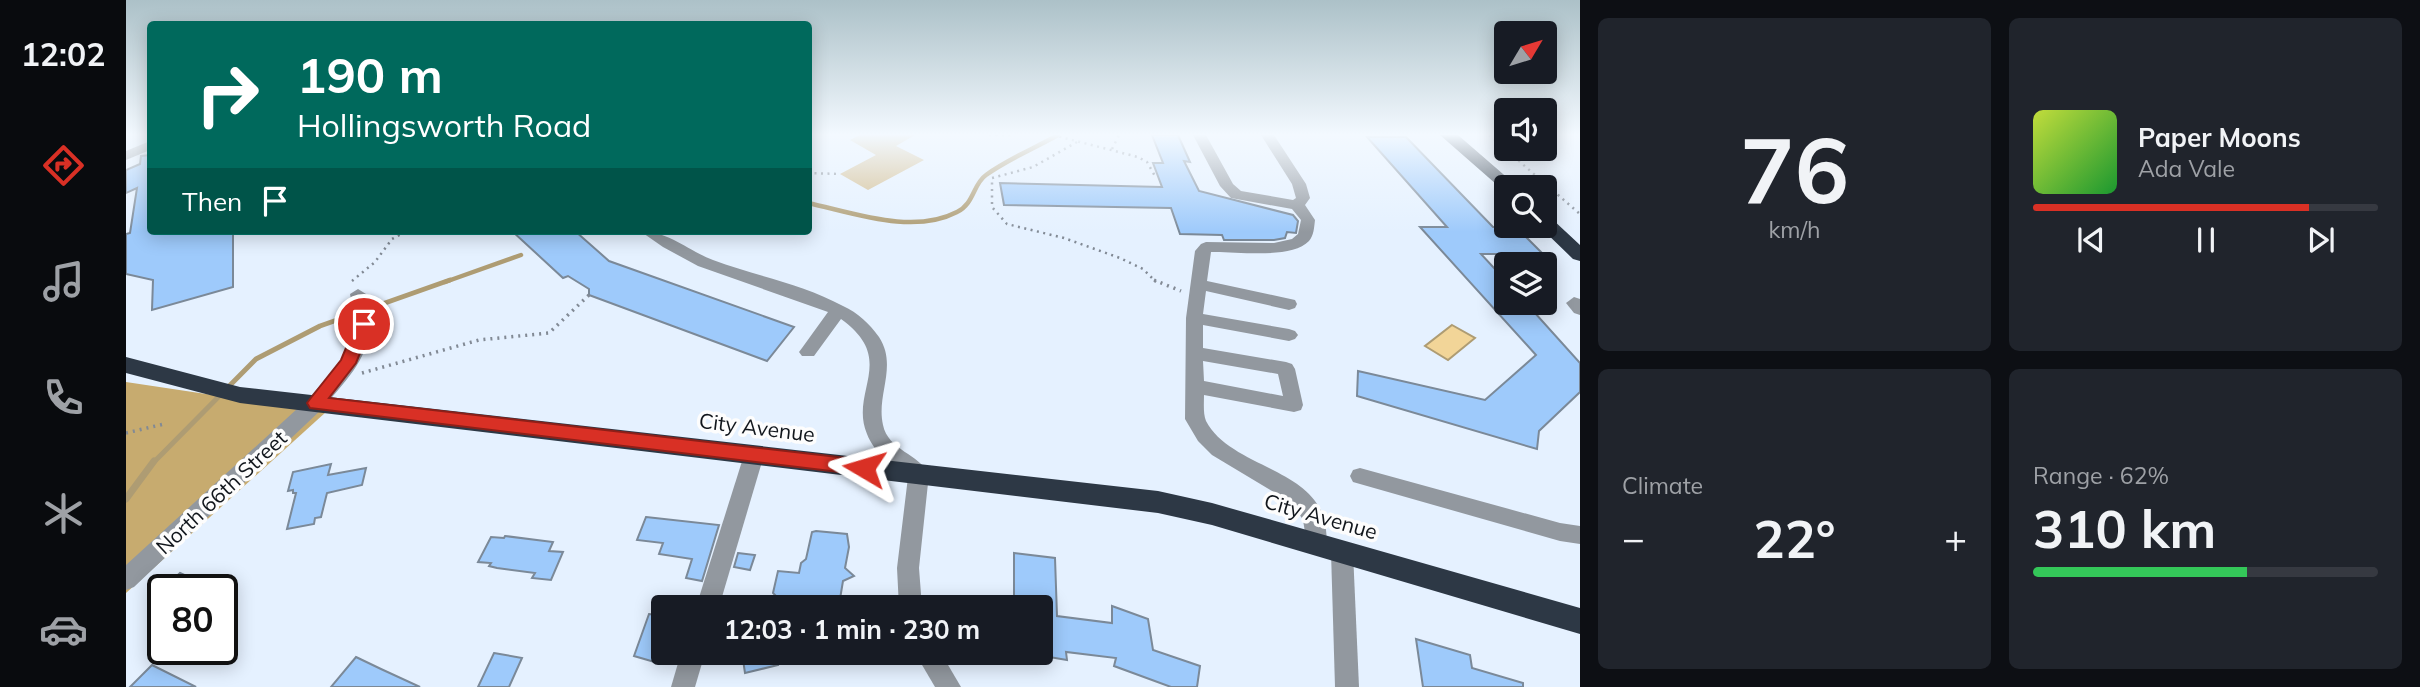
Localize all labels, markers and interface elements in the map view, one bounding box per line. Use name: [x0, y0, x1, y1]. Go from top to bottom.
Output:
north arrow: [1494, 21, 1558, 84]
map controls: [1494, 21, 1557, 315]
text: 12:02: [21, 34, 105, 74]
text: 190 m: [297, 44, 443, 105]
icon: right: [182, 49, 273, 140]
button: sound: [1494, 98, 1557, 161]
text: Hollingsworth Road: [297, 105, 591, 145]
text: 76: [1740, 112, 1849, 226]
text: Paper Moons: [2138, 121, 2301, 154]
icon: directions: [39, 141, 88, 190]
text: Ada Vale: [2138, 154, 2235, 183]
button: search: [1494, 175, 1557, 238]
icon: arrive: [256, 182, 294, 220]
text: Then: [182, 185, 242, 218]
text: km/h: [1768, 215, 1821, 244]
icon: previous: [2072, 221, 2110, 259]
icon: pause: [2187, 221, 2225, 259]
icon: next: [2302, 221, 2340, 259]
button: layers: [1494, 252, 1557, 315]
icon: music: [39, 257, 88, 306]
pin: [334, 294, 394, 354]
icon: arrive: [345, 305, 383, 343]
icon: phone: [39, 373, 88, 422]
street label: City Avenue: [698, 407, 816, 447]
street label: North 66th Street: [150, 425, 292, 559]
position arrow: [827, 431, 901, 505]
text: Range · 62%: [2033, 461, 2169, 490]
text: Climate: [1622, 471, 1703, 500]
street label: City Avenue: [1261, 487, 1381, 545]
icon: climate: [39, 489, 88, 538]
text: 310 km: [2033, 496, 2216, 561]
text: 22°: [1753, 506, 1836, 571]
text: −: [1622, 514, 1645, 562]
text: +: [1944, 514, 1967, 562]
speed limit sign: 80: [147, 574, 238, 665]
icon: car: [39, 605, 88, 654]
text: 12:03 · 1 min · 230 m: [724, 613, 980, 646]

